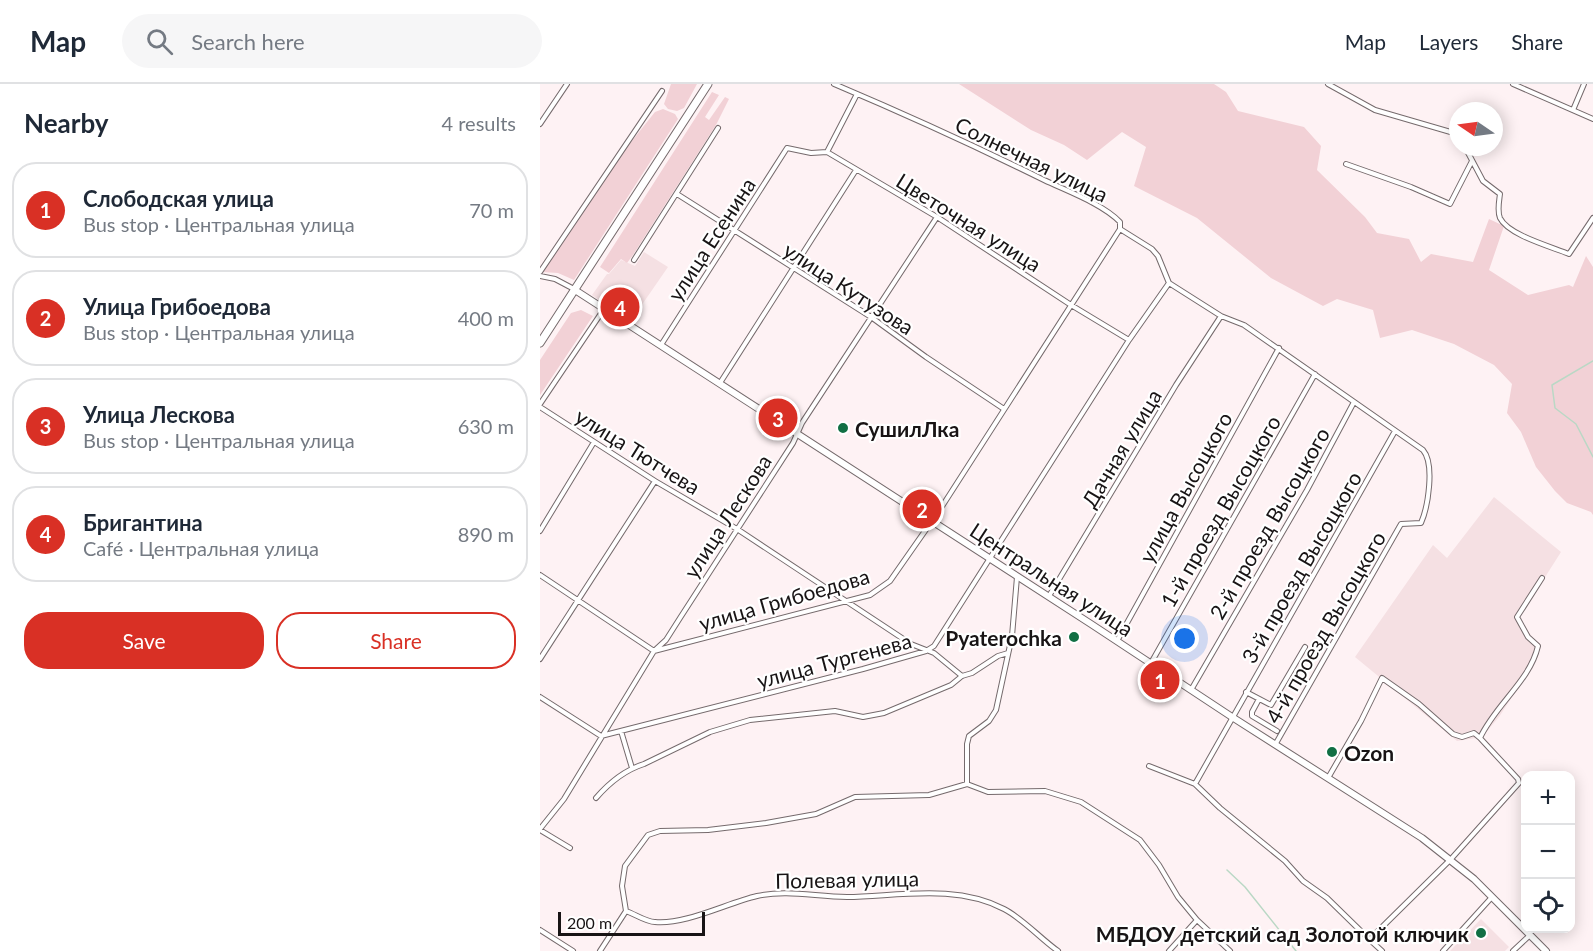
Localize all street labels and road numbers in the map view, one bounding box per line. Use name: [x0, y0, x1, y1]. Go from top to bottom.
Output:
street label: Солнечная улица: [952, 111, 1112, 207]
street label: Цветочная улица: [892, 167, 1046, 277]
street label: улица Есенина: [662, 173, 760, 305]
street label: улица Кутузова: [779, 237, 919, 339]
street label: Дачная улица: [1076, 385, 1166, 511]
street label: улица Тютчева: [571, 403, 705, 499]
street label: улица Высоцкого: [1133, 407, 1237, 567]
street label: 1-й проезд Высоцкого: [1155, 411, 1285, 611]
street label: 2-й проезд Высоцкого: [1204, 423, 1334, 623]
street label: улица Лескова: [678, 450, 776, 582]
street label: 3-й проезд Высоцкого: [1236, 467, 1366, 667]
street label: Центральная улица: [966, 517, 1138, 641]
street label: 4-й проезд Высоцкого: [1260, 527, 1390, 727]
street label: улица Грибоедова: [696, 563, 872, 635]
street label: улица Тургенева: [754, 627, 914, 693]
street label: Полевая улица: [775, 865, 919, 893]

